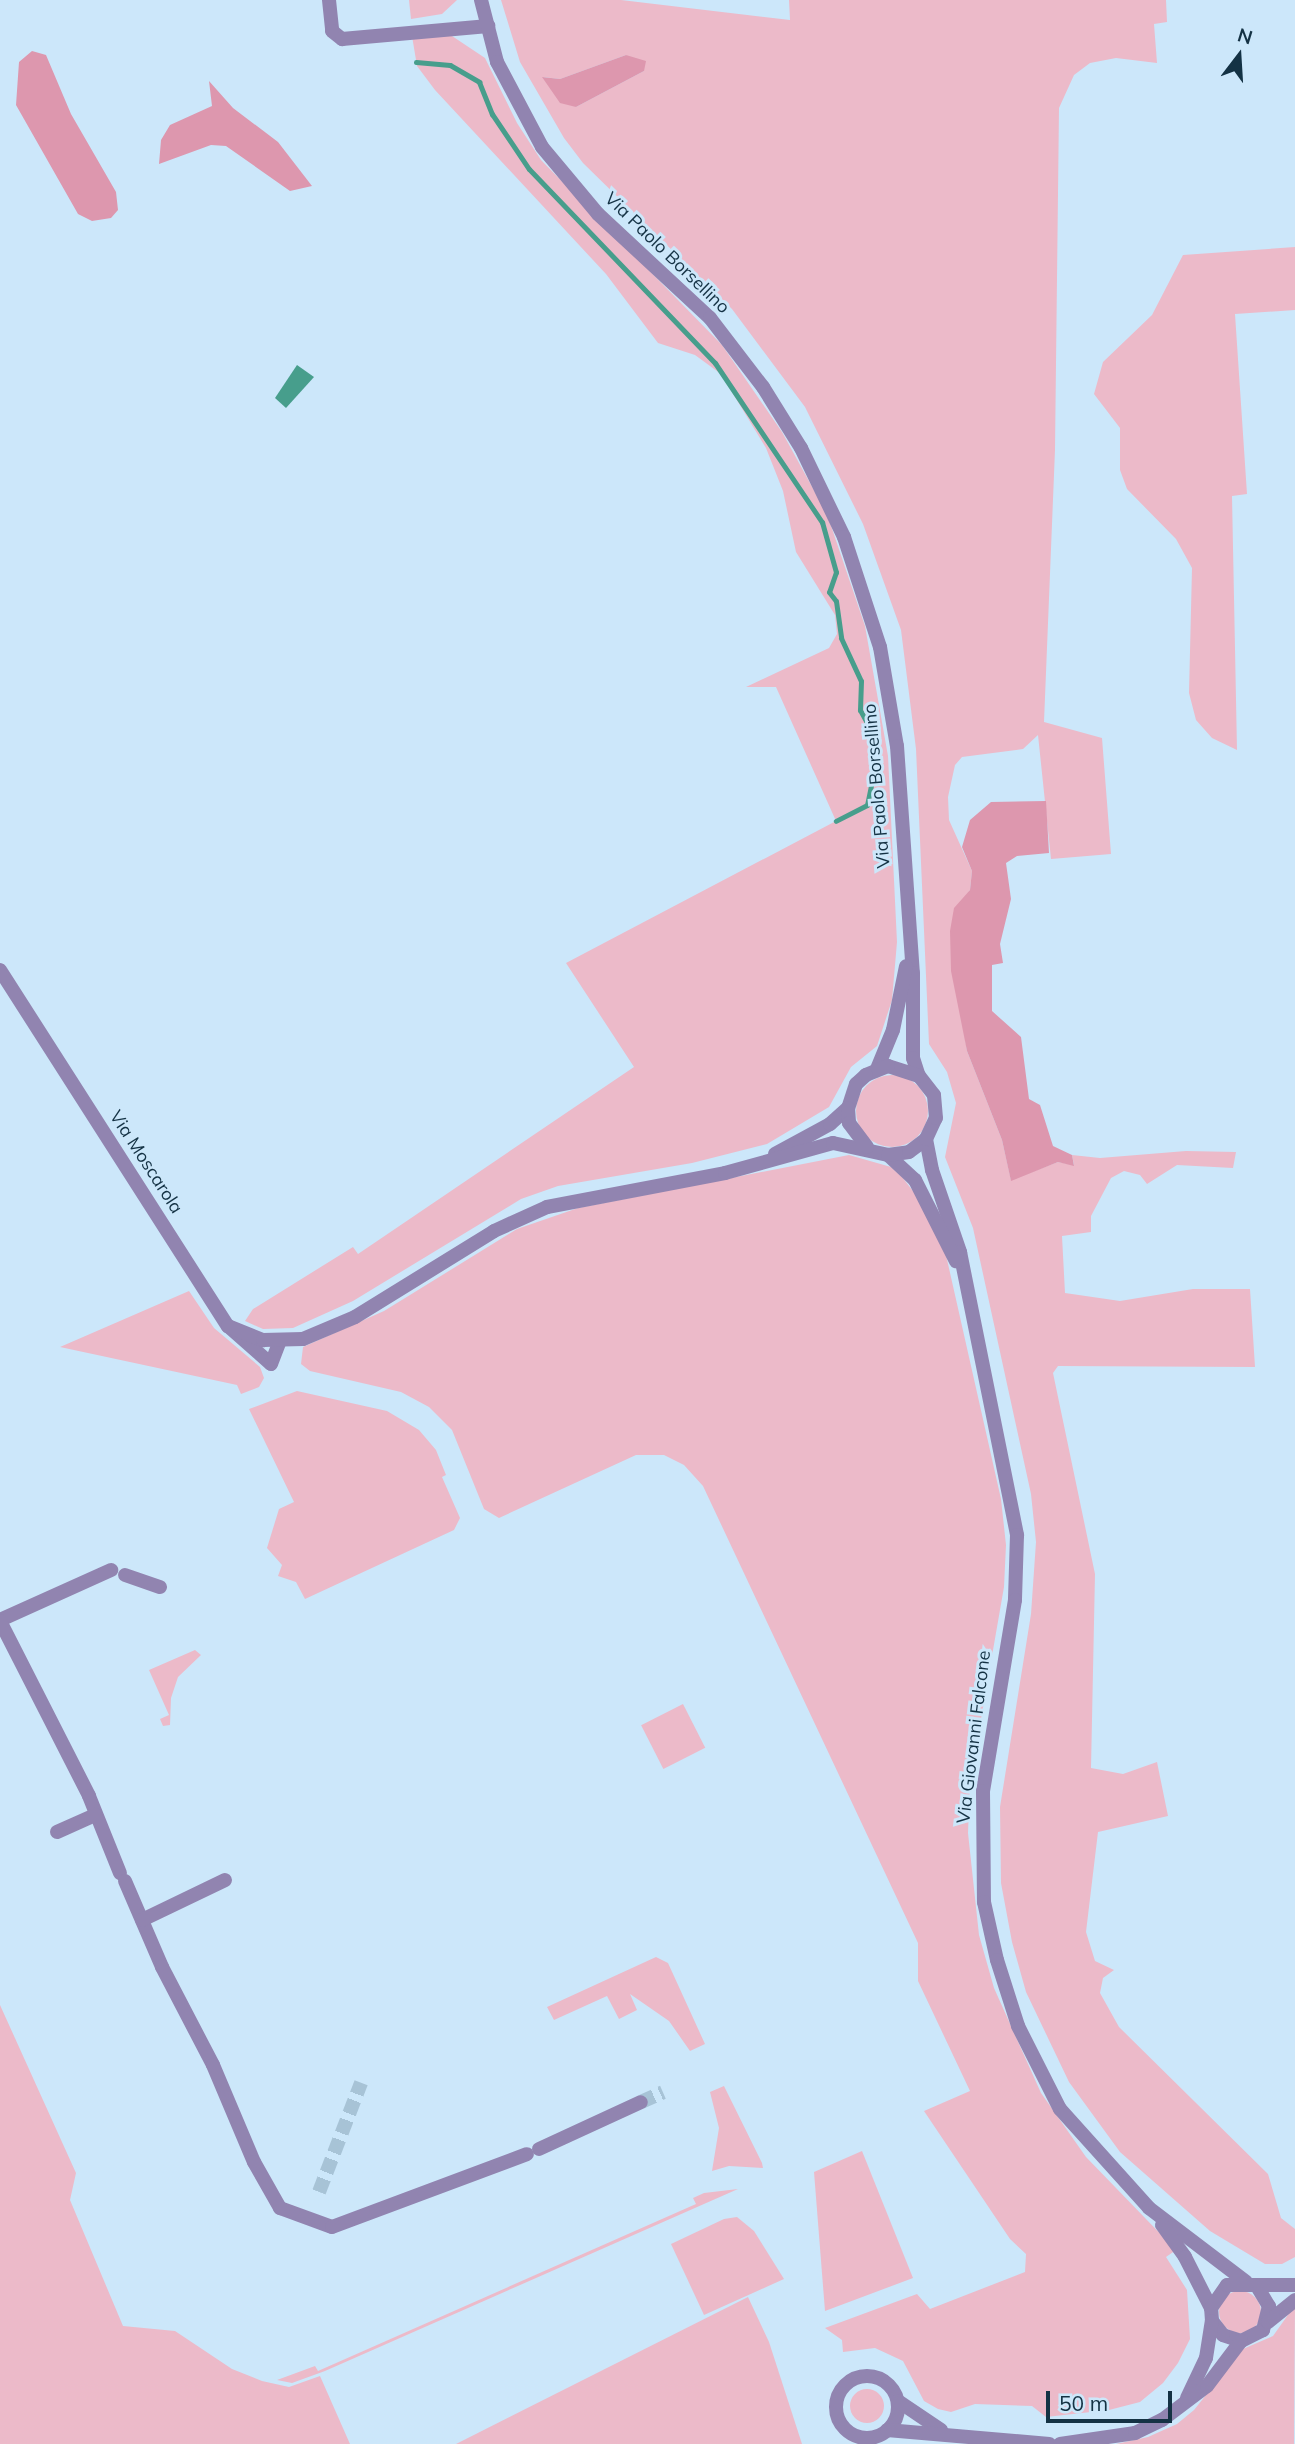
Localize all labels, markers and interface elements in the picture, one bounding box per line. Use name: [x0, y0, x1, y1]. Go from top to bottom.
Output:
north arrow: [1204, 21, 1274, 91]
text: N: [1235, 22, 1256, 49]
street label: Via Paolo Borsellino: [600, 188, 734, 318]
street label: Via Paolo Borsellino: [859, 703, 895, 869]
street label: Via Moscarola: [105, 1106, 187, 1218]
street label: Via Giovanni Falcone: [953, 1649, 995, 1825]
scale bar: [1050, 2378, 1176, 2422]
text: 50 m: [1059, 2390, 1108, 2416]

